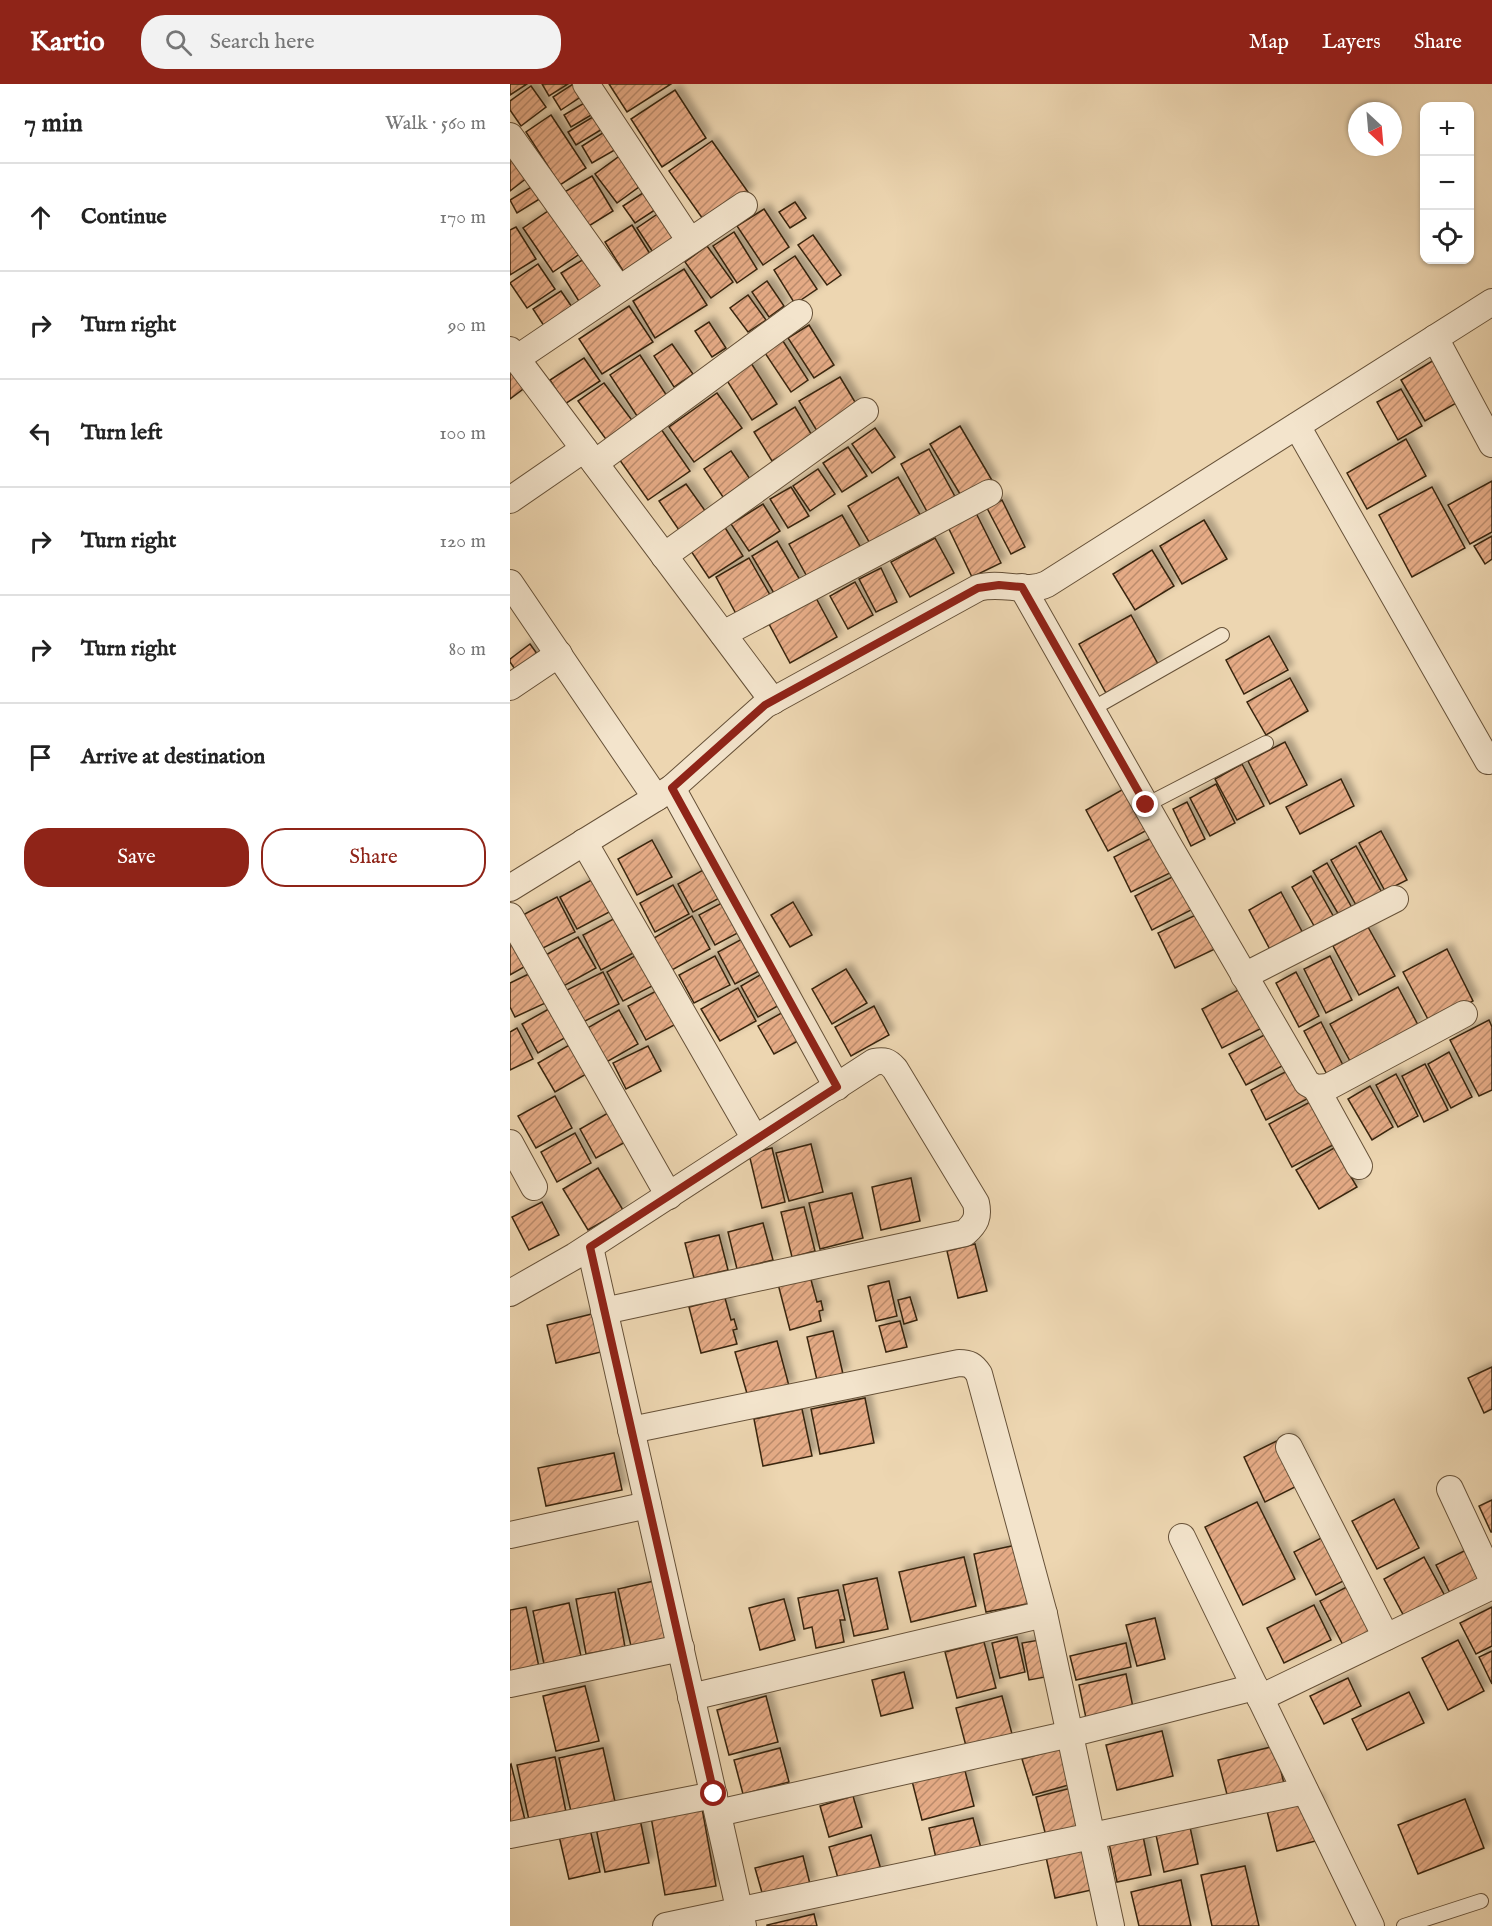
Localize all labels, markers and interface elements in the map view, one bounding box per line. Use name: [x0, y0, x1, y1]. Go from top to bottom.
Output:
search box: [141, 15, 561, 69]
text: Kartio: [30, 25, 105, 60]
icon: search: [162, 26, 195, 59]
text: Search here: [210, 28, 315, 56]
text: Map: [1249, 29, 1289, 56]
text: Layers: [1322, 29, 1381, 56]
text: Share: [1414, 29, 1462, 56]
north arrow: [1348, 102, 1402, 156]
map controls: [1420, 102, 1474, 264]
button: +: [1420, 102, 1474, 156]
text: 7 min: [24, 107, 83, 140]
text: Walk · 560 m: [385, 111, 486, 136]
button: −: [1420, 156, 1474, 210]
icon: ahead: [24, 201, 57, 234]
text: Continue: [81, 203, 167, 231]
text: 170 m: [440, 205, 486, 230]
button: locate: [1420, 210, 1474, 264]
icon: right: [24, 309, 57, 342]
text: Turn right: [81, 311, 176, 339]
text: 90 m: [448, 313, 486, 338]
icon: left: [24, 417, 57, 450]
text: Turn left: [81, 419, 163, 447]
text: 100 m: [439, 421, 486, 446]
icon: right: [24, 525, 57, 558]
text: Turn right: [81, 527, 176, 555]
text: 120 m: [440, 529, 486, 554]
icon: right: [24, 633, 57, 666]
text: Turn right: [81, 635, 176, 663]
text: 80 m: [449, 637, 486, 662]
icon: arrive: [24, 741, 57, 774]
text: Arrive at destination: [81, 743, 265, 771]
route end: [1132, 791, 1158, 817]
button: Save: [24, 828, 249, 887]
button: Share: [261, 828, 486, 887]
route start: [700, 1780, 726, 1806]

